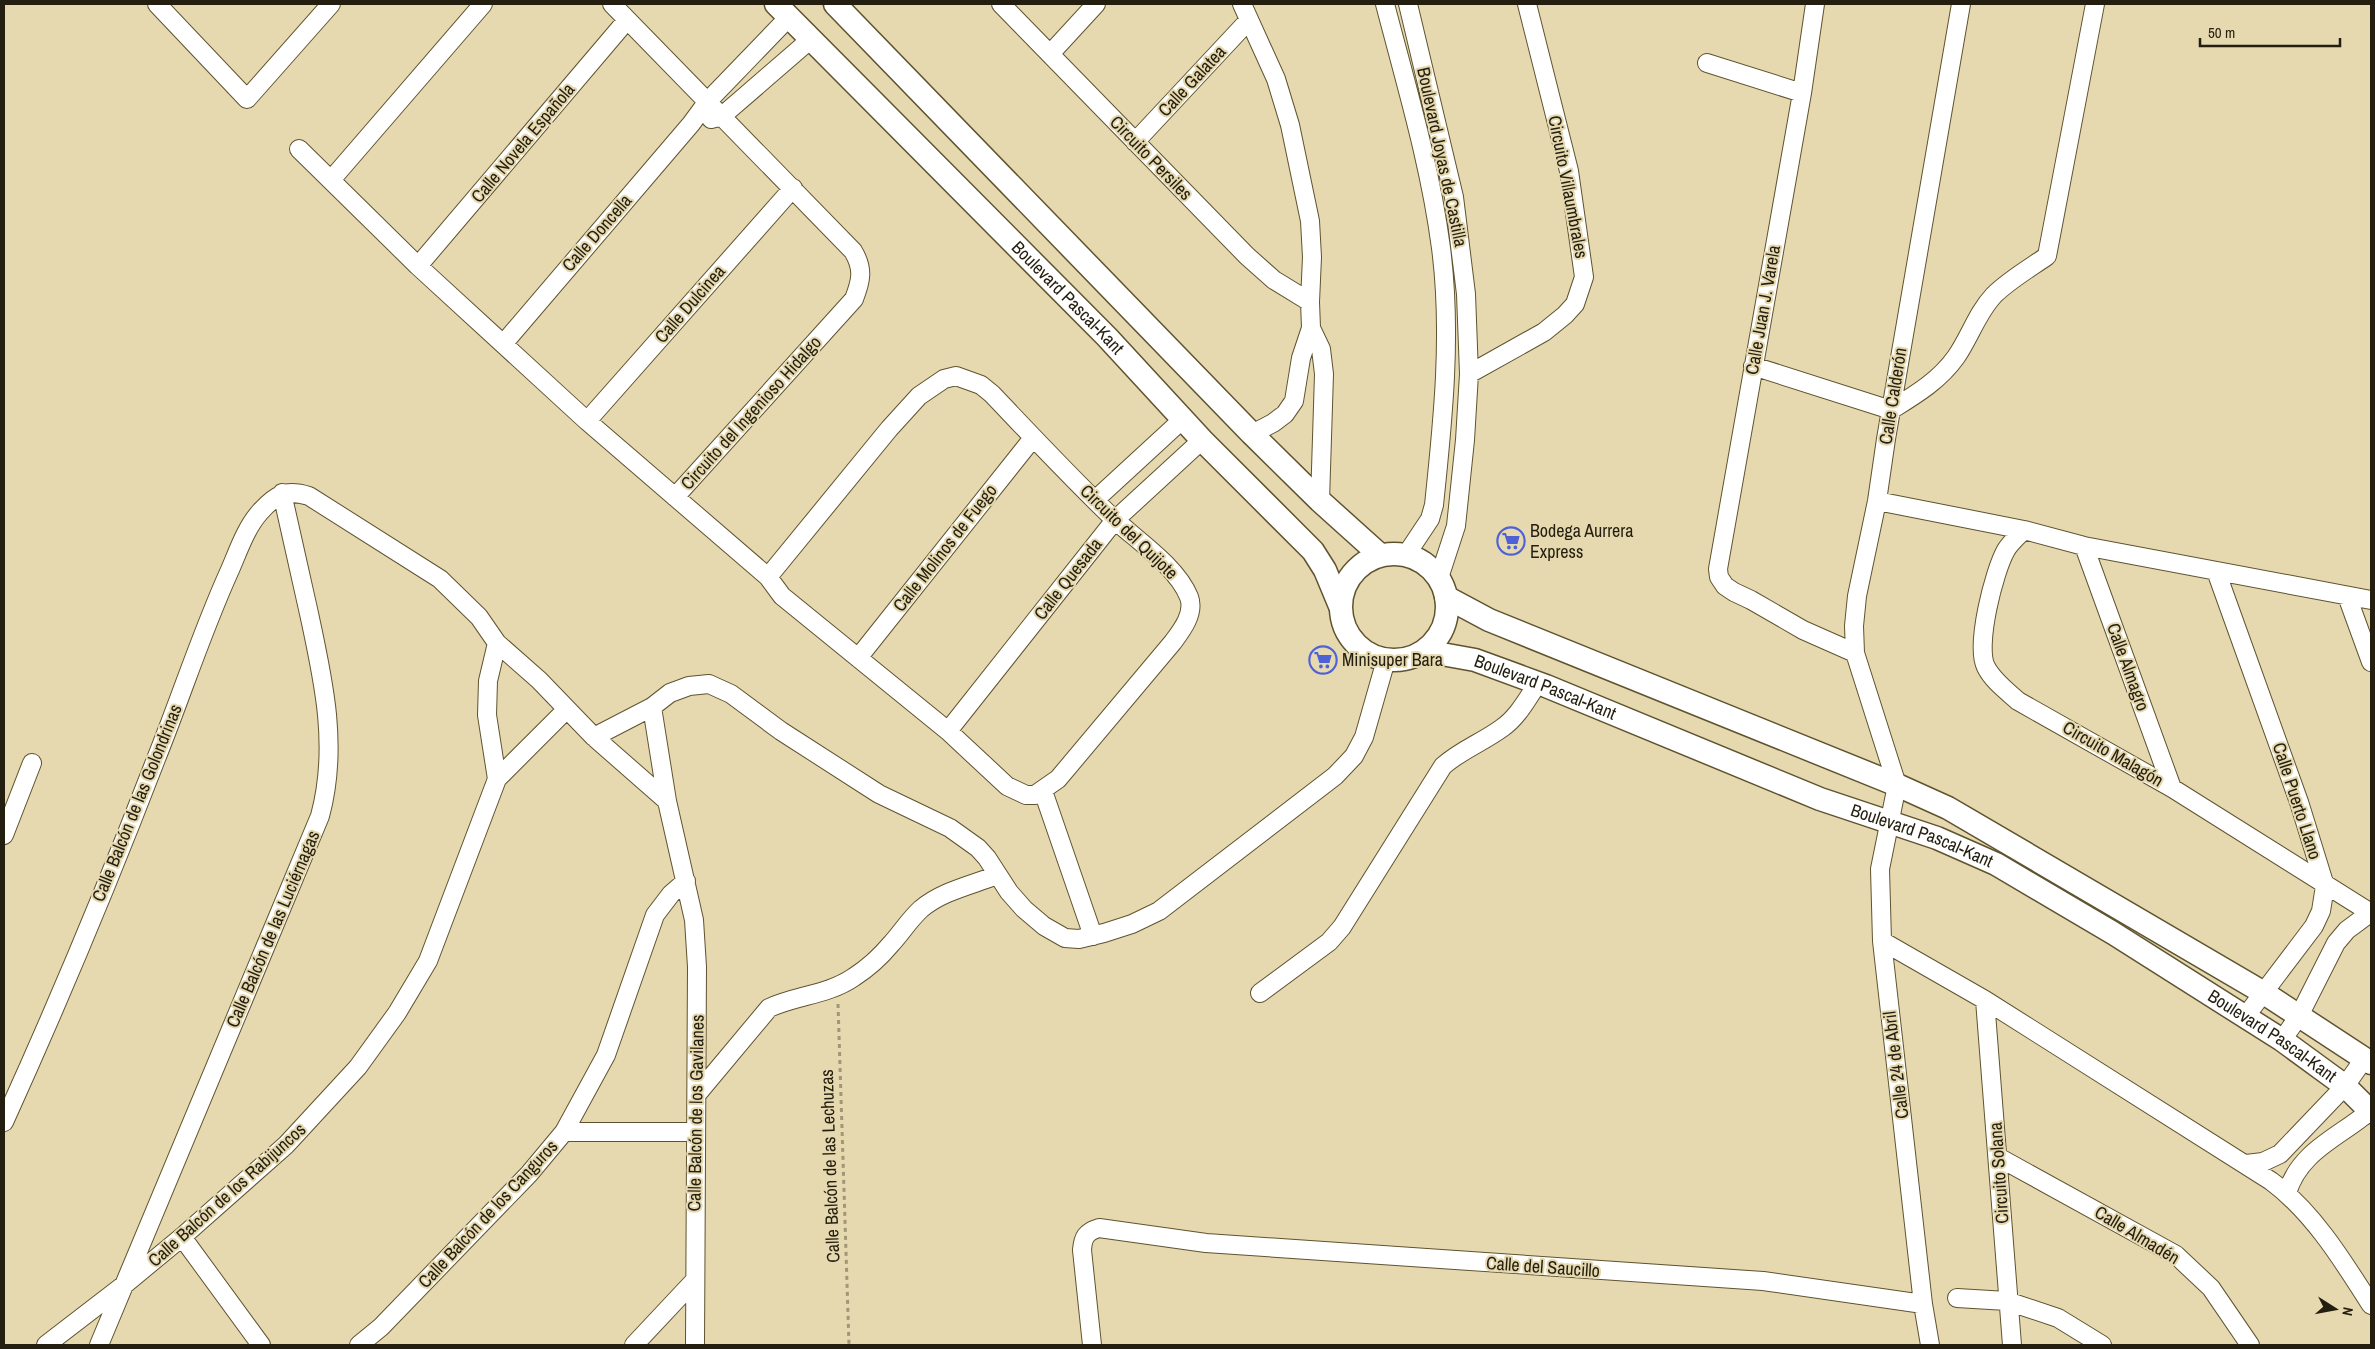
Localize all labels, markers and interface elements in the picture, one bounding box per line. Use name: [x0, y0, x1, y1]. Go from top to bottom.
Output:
scale bar: [2200, 15, 2340, 47]
text: 50 m: [2208, 22, 2235, 43]
street label: Calle Galatea: [1152, 39, 1231, 122]
street label: Boulevard Joyas de Castilla: [1411, 65, 1474, 249]
street label: Calle Novela Española: [465, 77, 580, 208]
street label: Circuito Persiles: [1104, 110, 1198, 206]
street label: Circuito Villaumbrales: [1542, 113, 1595, 260]
street label: Calle Doncella: [556, 189, 637, 277]
street label: Boulevard Pascal-Kant: [1006, 235, 1130, 360]
street label: Calle Juan J. Varela: [1739, 243, 1786, 377]
street label: Calle Dulcinea: [649, 259, 731, 348]
street label: Circuito del Ingenioso Hidalgo: [675, 330, 827, 495]
street label: Calle Calderón: [1873, 346, 1912, 446]
street label: Circuito del Quijote: [1075, 478, 1184, 585]
street label: Calle Molinos de Fuego: [887, 479, 1002, 617]
place label: Bodega Aurrera Express: [1530, 518, 1633, 564]
supermarket icon: Bodega Aurrera Express: [1496, 526, 1526, 556]
street label: Calle Quesada: [1028, 533, 1108, 625]
street label: Calle Almagro: [2101, 619, 2156, 714]
supermarket icon: Minisuper Bara: [1308, 645, 1338, 675]
place label: Minisuper Bara: [1342, 647, 1443, 672]
street label: Boulevard Pascal-Kant: [1471, 648, 1620, 726]
street label: Calle Balcón de las Golondrinas: [85, 700, 188, 905]
street label: Circuito Malagón: [2058, 715, 2168, 792]
street label: Calle Puerto Llano: [2267, 739, 2328, 862]
street label: Boulevard Pascal-Kant: [1848, 797, 1997, 873]
street label: Calle Balcón de las Luciérnagas: [220, 826, 325, 1031]
street label: Boulevard Pascal-Kant: [2203, 983, 2342, 1088]
street label: Calle 24 de Abril: [1876, 1010, 1915, 1120]
street label: Calle Balcón de los Gavilanes: [681, 1014, 710, 1212]
street label: Calle Balcón de las Lechuzas: [814, 1069, 845, 1263]
street label: Calle Balcón de los Rabijuncos: [142, 1117, 311, 1272]
street label: Circuito Solana: [1982, 1121, 2015, 1225]
street label: Calle Balcón de los Canguros: [412, 1134, 563, 1293]
street label: Calle Almadén: [2090, 1199, 2184, 1270]
street label: Calle del Saucillo: [1485, 1250, 1601, 1283]
north arrow: [2310, 1284, 2360, 1334]
text: N: [2338, 1306, 2357, 1317]

